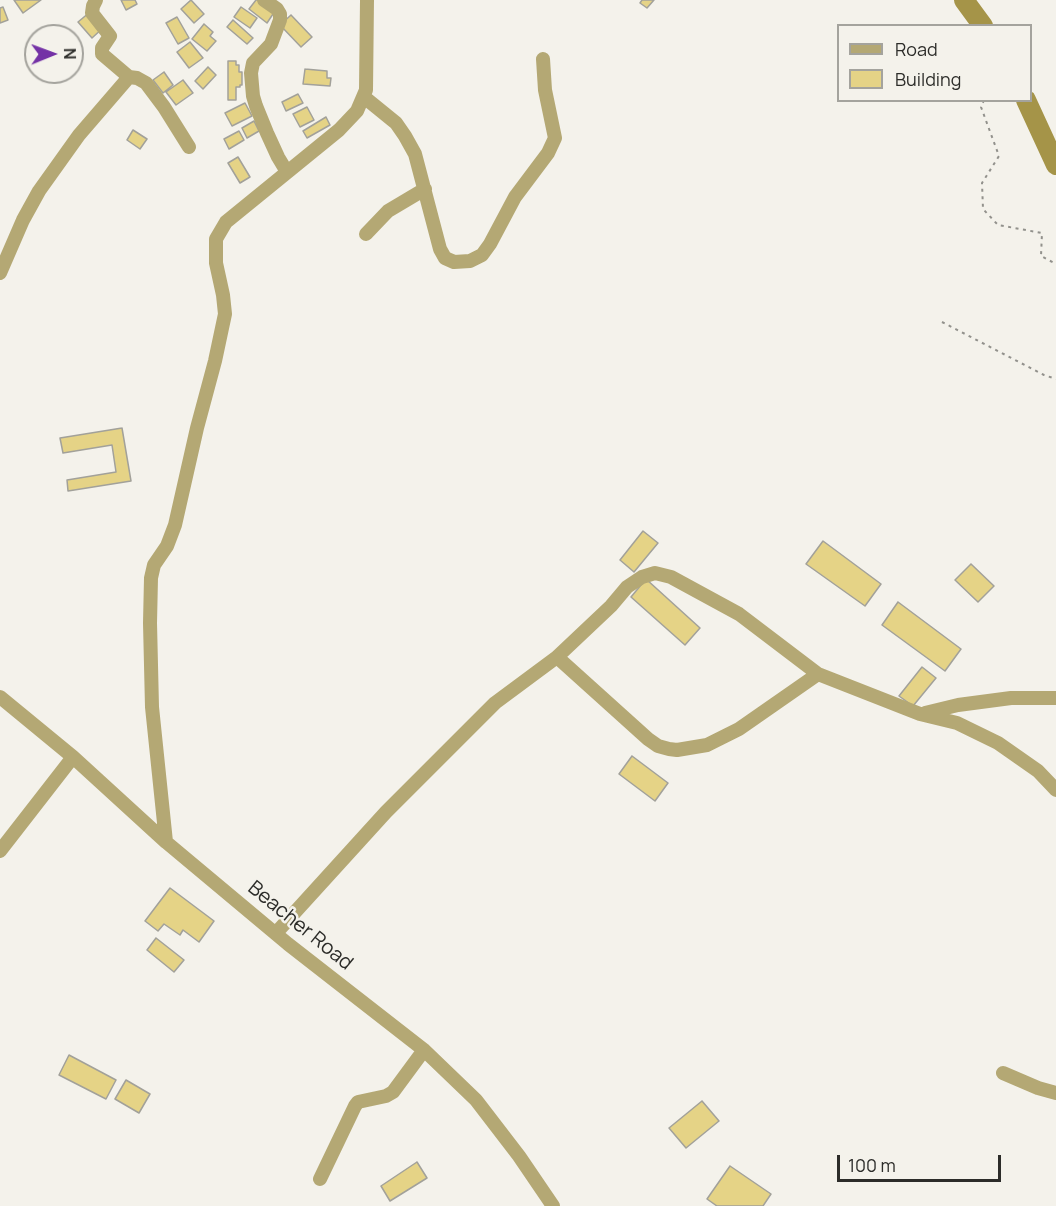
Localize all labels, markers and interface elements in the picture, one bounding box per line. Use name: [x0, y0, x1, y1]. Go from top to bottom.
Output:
north arrow: [24, 24, 84, 84]
legend: [837, 24, 1032, 102]
text: Road: [895, 37, 938, 61]
text: N: [59, 48, 81, 60]
text: Building: [895, 67, 961, 91]
street label: Beacher Road: [243, 876, 357, 976]
scale bar: [840, 1143, 1004, 1181]
text: 100 m: [848, 1153, 896, 1177]

